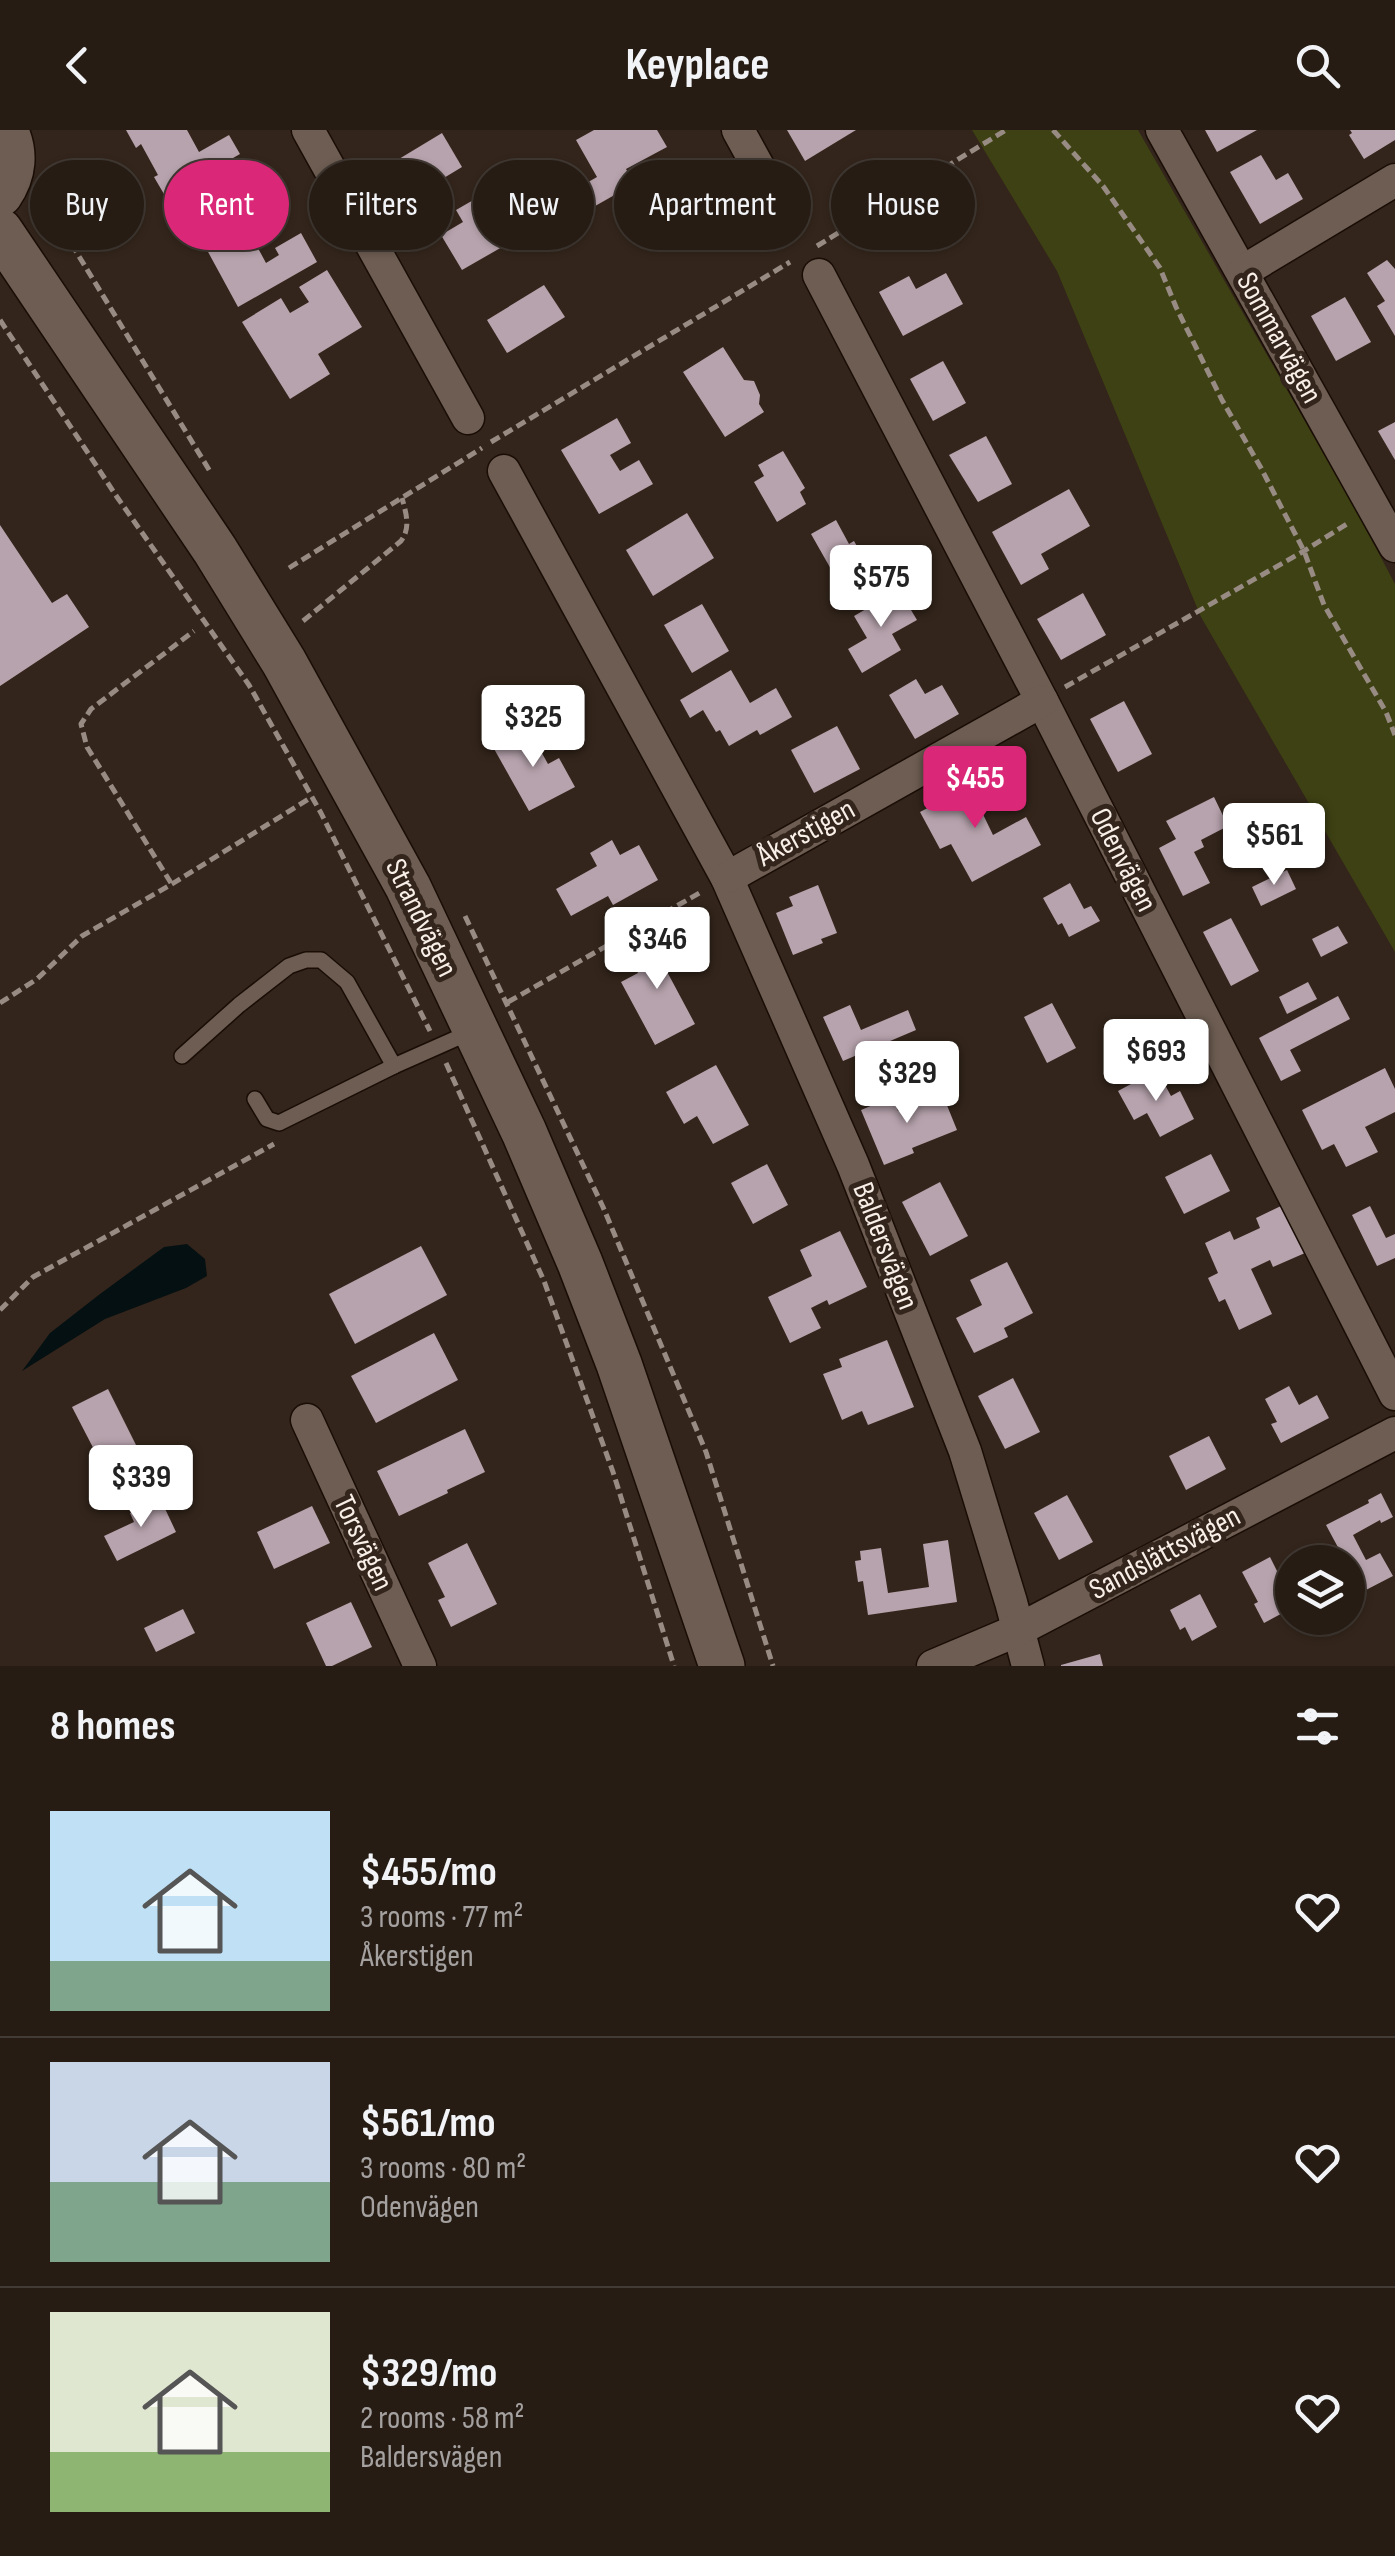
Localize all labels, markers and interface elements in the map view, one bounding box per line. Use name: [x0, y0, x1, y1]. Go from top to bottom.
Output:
icon: back: [50, 38, 105, 93]
text: Keyplace: [625, 38, 770, 93]
icon: search: [1290, 38, 1345, 93]
chip: Buy: [30, 160, 144, 250]
chip: Rent: [164, 160, 289, 250]
chip: Filters: [309, 160, 453, 250]
chip: New: [473, 160, 594, 250]
chip: Apartment: [614, 160, 811, 250]
chip: House: [831, 160, 975, 250]
street label: Sommarvägen: [1228, 266, 1330, 410]
pin: $575: [822, 545, 940, 630]
text: $575: [852, 558, 910, 597]
pin: $325: [474, 685, 592, 770]
text: $325: [504, 698, 562, 737]
pin: $455: [916, 746, 1034, 831]
text: $455: [945, 759, 1005, 798]
street label: Åkerstigen: [750, 791, 861, 875]
street label: Odenvägen: [1082, 802, 1164, 918]
pin: $561: [1215, 803, 1333, 888]
text: $561: [1245, 816, 1303, 855]
street label: Strandvägen: [377, 853, 465, 983]
pin: $346: [598, 907, 716, 992]
text: $346: [627, 920, 687, 959]
pin: $693: [1097, 1019, 1215, 1104]
text: $693: [1126, 1032, 1186, 1071]
pin: $329: [848, 1041, 966, 1126]
text: $329: [877, 1054, 937, 1093]
street label: Baldersvägen: [844, 1177, 926, 1315]
pin: $339: [82, 1445, 200, 1530]
text: $339: [111, 1458, 171, 1497]
street label: Torsvägen: [325, 1490, 401, 1596]
street label: Sandslättsvägen: [1083, 1498, 1247, 1608]
map controls: [1275, 1545, 1365, 1635]
button: layers: [1275, 1545, 1365, 1635]
icon: filters: [1290, 1699, 1345, 1754]
text: 8 homes: [50, 1701, 175, 1752]
text: $455/mo: [360, 1847, 497, 1898]
icon: home: [130, 1851, 250, 1971]
icon: heart: [1290, 1884, 1345, 1939]
text: 3 rooms · 77 m²: [360, 1898, 524, 1937]
text: Åkerstigen: [360, 1937, 474, 1976]
text: $561/mo: [360, 2098, 496, 2149]
icon: home: [130, 2102, 250, 2222]
icon: heart: [1290, 2135, 1345, 2190]
text: 3 rooms · 80 m²: [360, 2149, 526, 2188]
text: Odenvägen: [360, 2188, 479, 2227]
text: $329/mo: [360, 2348, 497, 2399]
icon: home: [130, 2352, 250, 2472]
icon: heart: [1290, 2385, 1345, 2440]
text: 2 rooms · 58 m²: [360, 2399, 525, 2438]
text: Baldersvägen: [360, 2438, 502, 2477]

